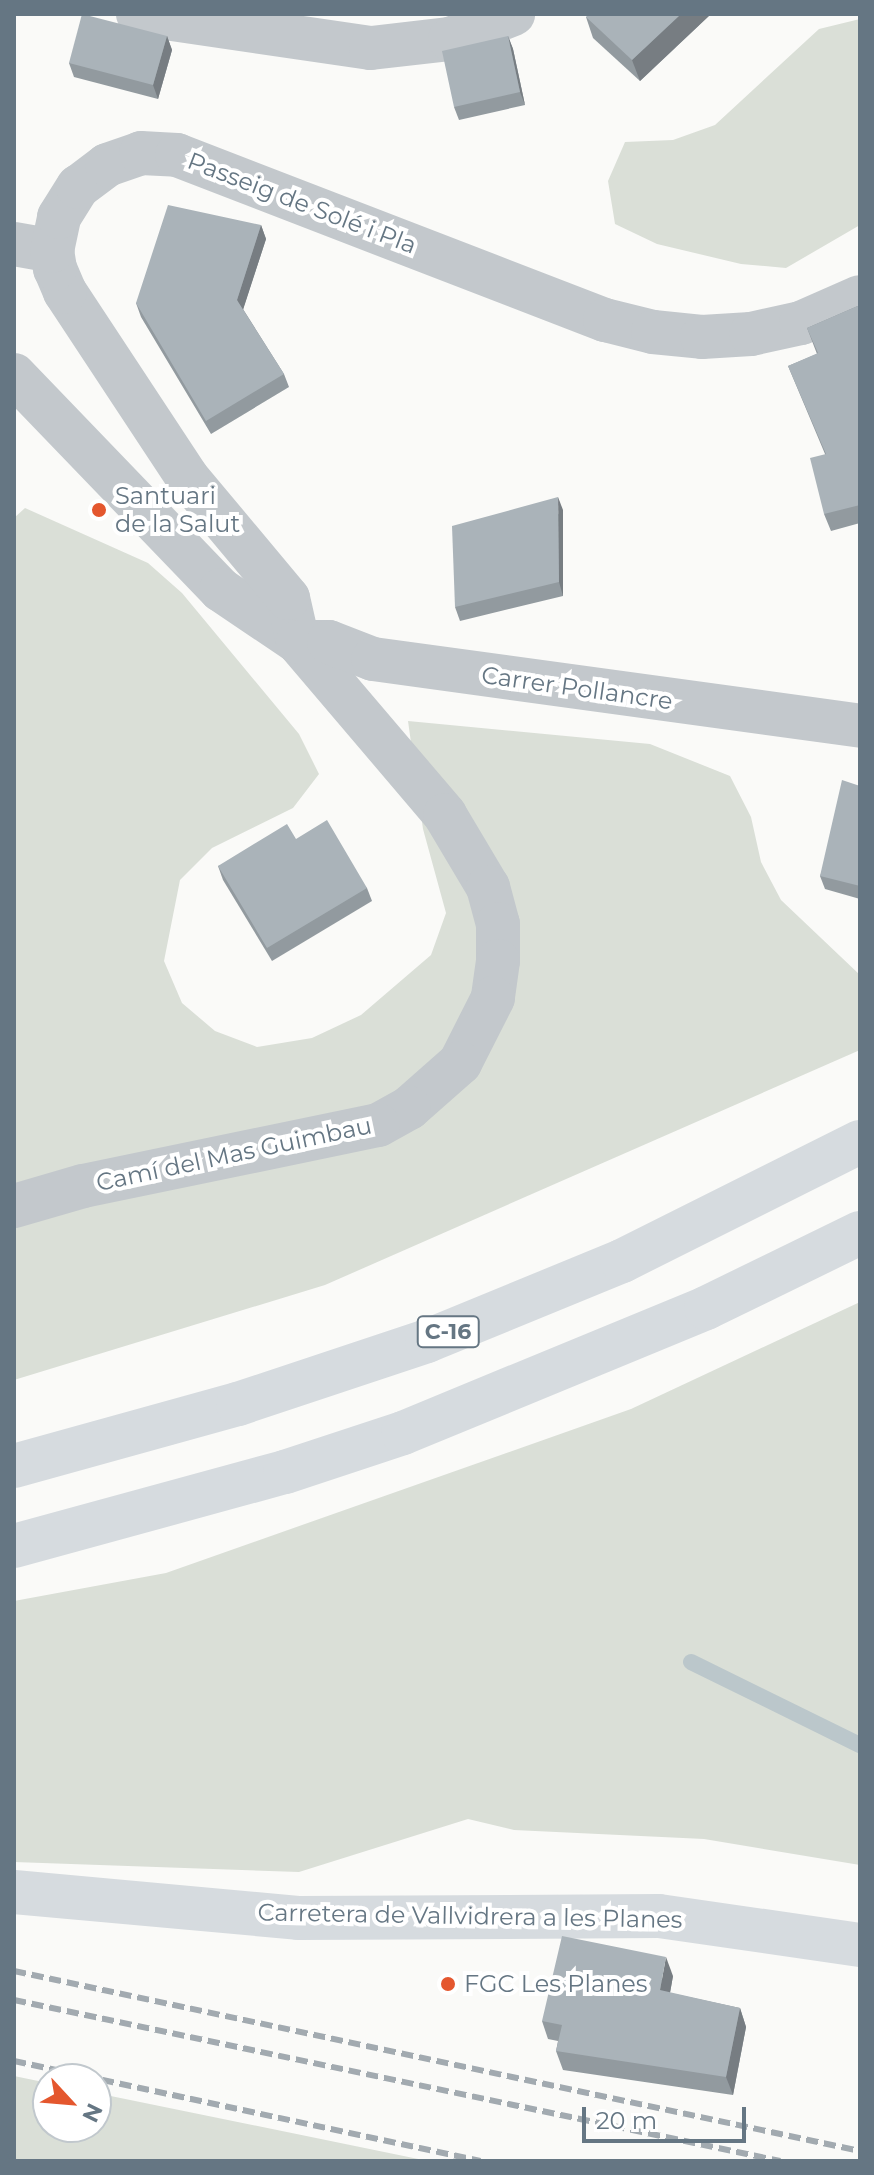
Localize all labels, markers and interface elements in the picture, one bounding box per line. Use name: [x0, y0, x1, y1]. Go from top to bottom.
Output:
street label: Passeig de Solé i Pla: [183, 146, 421, 260]
place label: Santuari de la Salut: [115, 482, 240, 538]
marker: Santuari de la Salut: [90, 501, 108, 519]
street label: Carrer Pollancre: [480, 660, 674, 716]
street label: Camí del Mas Guimbau: [94, 1111, 374, 1197]
road number: C-16: [416, 1314, 480, 1350]
street label: Carretera de Vallvidrera a les Planes: [257, 1898, 683, 1934]
place label: FGC Les Planes: [464, 1970, 648, 1998]
marker: FGC Les Planes: [439, 1975, 457, 1993]
north arrow: [32, 2063, 112, 2143]
scale bar: [586, 2091, 750, 2141]
text: N: [76, 2099, 108, 2127]
text: 20 m: [596, 2106, 657, 2135]

